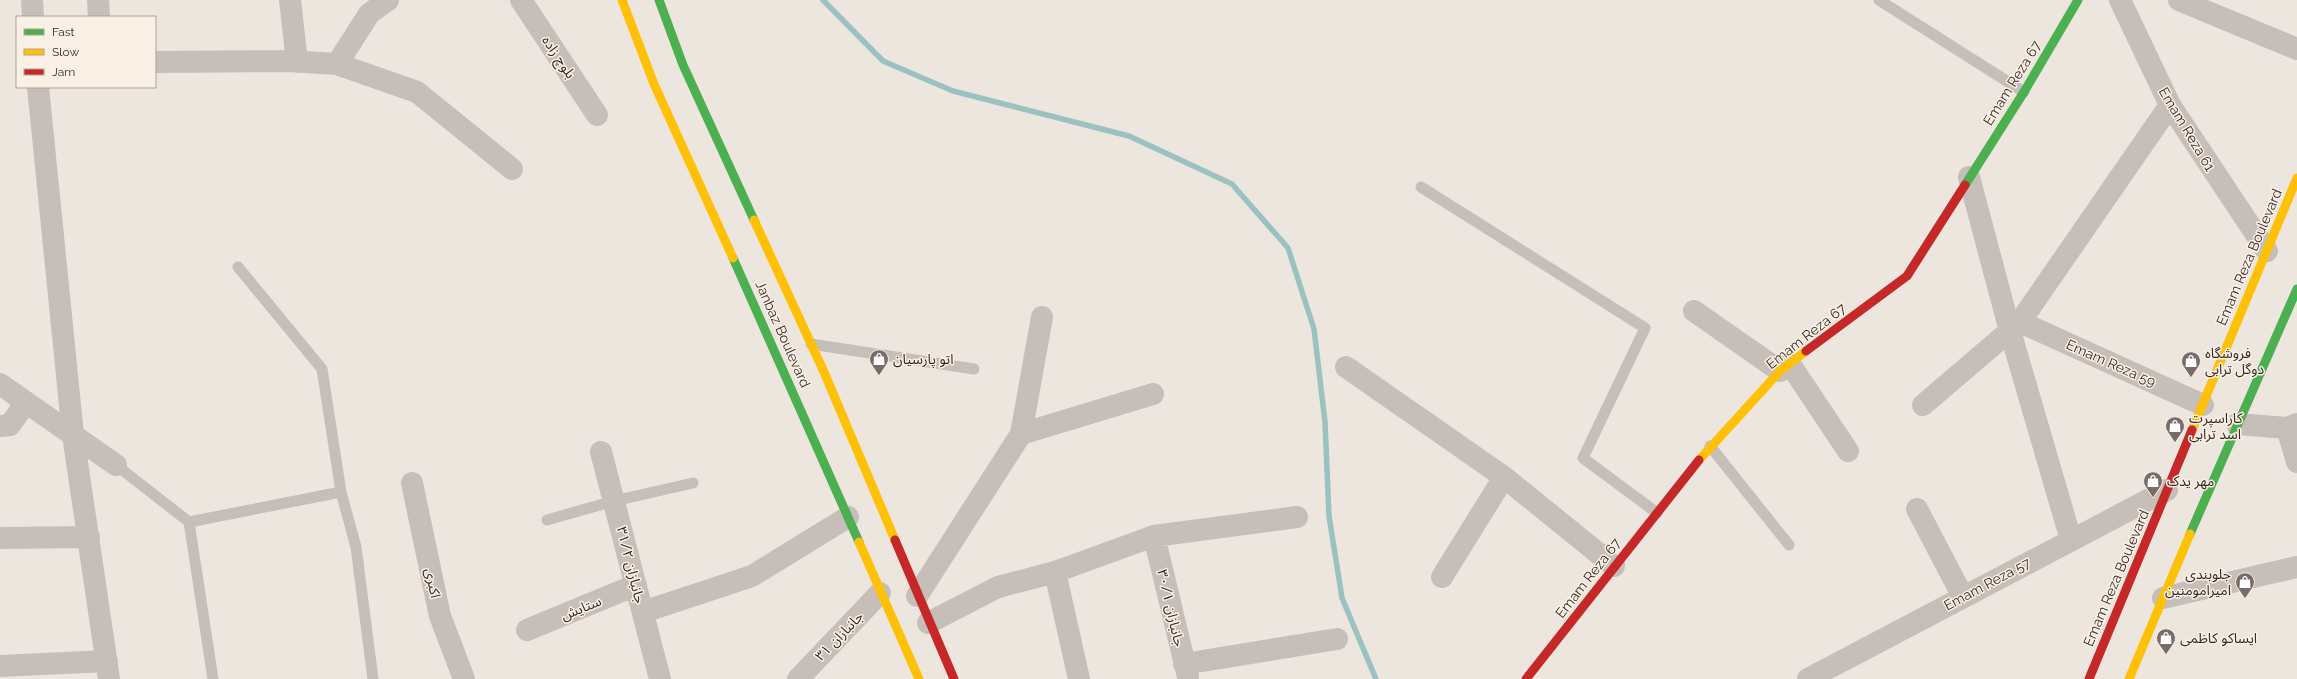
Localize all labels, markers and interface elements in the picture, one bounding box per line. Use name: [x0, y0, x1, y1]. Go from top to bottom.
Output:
legend: [16, 16, 156, 88]
text: Fast: [52, 25, 75, 39]
street label: بلوچ زاده: [537, 33, 579, 83]
street label: Emam Reza 67: [1980, 37, 2045, 128]
text: Slow: [52, 45, 79, 59]
text: Jam: [52, 65, 75, 79]
street label: Emam Reza 61: [2156, 84, 2218, 174]
street label: Emam Reza Boulevard: [2213, 186, 2285, 328]
street label: Janbaz Boulevard: [752, 278, 814, 390]
street label: Emam Reza 67: [1763, 300, 1849, 372]
street label: Emam Reza 59: [2064, 336, 2158, 390]
place label: فروشگاه دوگل ترابی: [2205, 345, 2265, 378]
shop icon: اتو پارسیان: [868, 348, 890, 376]
shop icon: فروشگاه دوگل ترابی: [2180, 350, 2202, 378]
place label: اتو پارسیان: [893, 351, 954, 369]
place label: کاراسپرت اسد ترابی: [2189, 410, 2243, 443]
shop icon: کاراسپرت اسد ترابی: [2164, 415, 2186, 443]
shop icon: مهر یدک: [2142, 470, 2164, 498]
place label: مهر یدک: [2167, 473, 2214, 490]
street label: Emam Reza Boulevard: [2080, 507, 2152, 649]
street label: جانبازان ۳۱/۲: [613, 525, 648, 605]
street label: Emam Reza 67: [1552, 535, 1624, 621]
street label: Emam Reza 57: [1941, 554, 2033, 614]
place label: جلوبندی امیرامومنین: [2165, 566, 2231, 599]
street label: اکبری: [421, 567, 444, 600]
street label: جانبازان ۳۰/۱: [1153, 568, 1188, 648]
shop icon: جلوبندی امیرامومنین: [2234, 571, 2256, 599]
street label: ستایش: [558, 593, 604, 624]
street label: جانبازان ۳۱: [812, 608, 867, 665]
shop icon: ایساکو کاظمی: [2155, 627, 2177, 655]
place label: ایساکو کاظمی: [2180, 630, 2257, 647]

